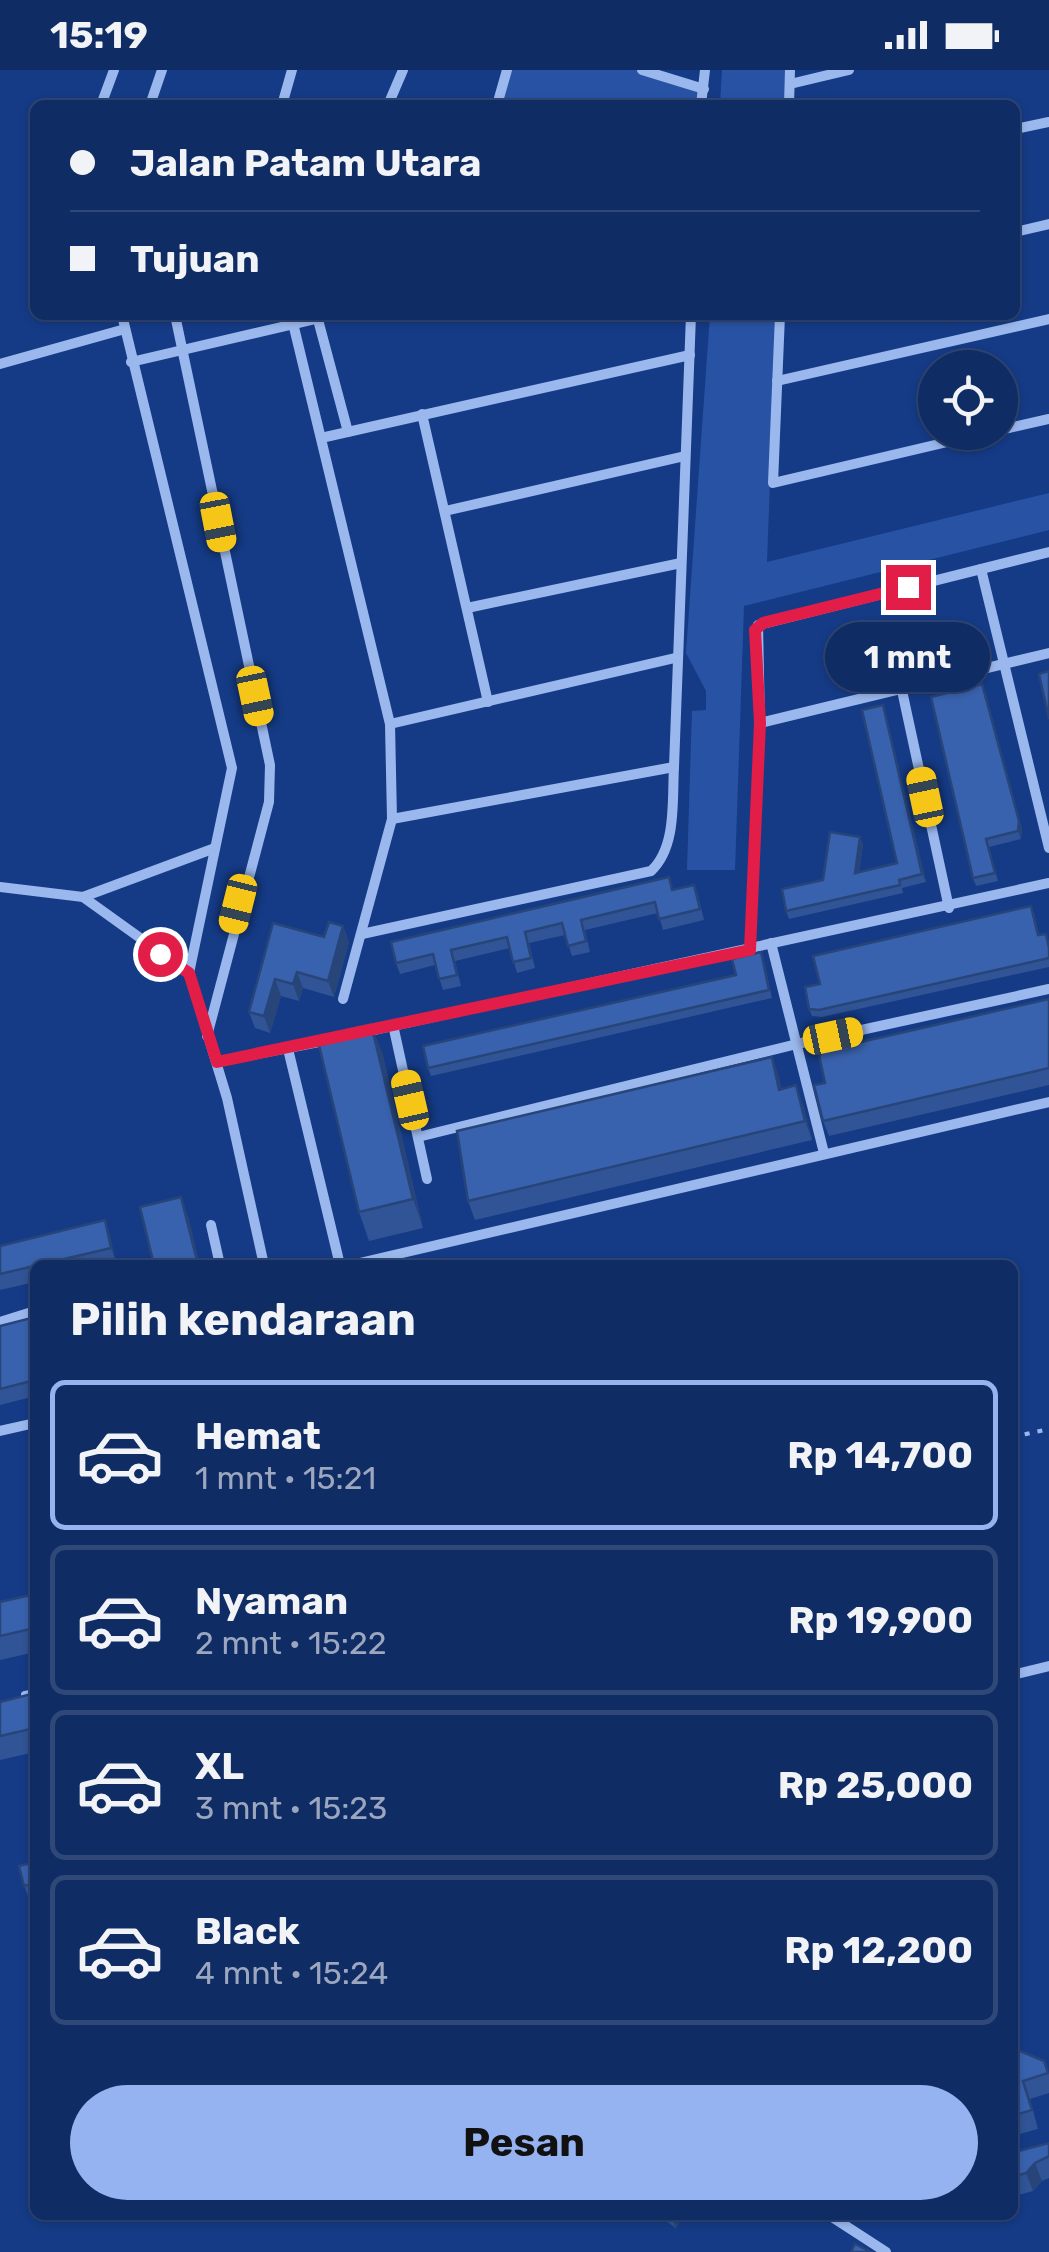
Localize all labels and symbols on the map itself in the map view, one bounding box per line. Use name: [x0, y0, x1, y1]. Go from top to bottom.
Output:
car: [198, 490, 238, 554]
route end: [886, 565, 931, 610]
callout: 1 mnt: [826, 622, 990, 692]
car: [234, 664, 276, 728]
car: [904, 765, 946, 829]
car: [216, 871, 260, 937]
route start: [138, 932, 183, 977]
car: [801, 1015, 865, 1057]
car: [389, 1067, 431, 1133]

